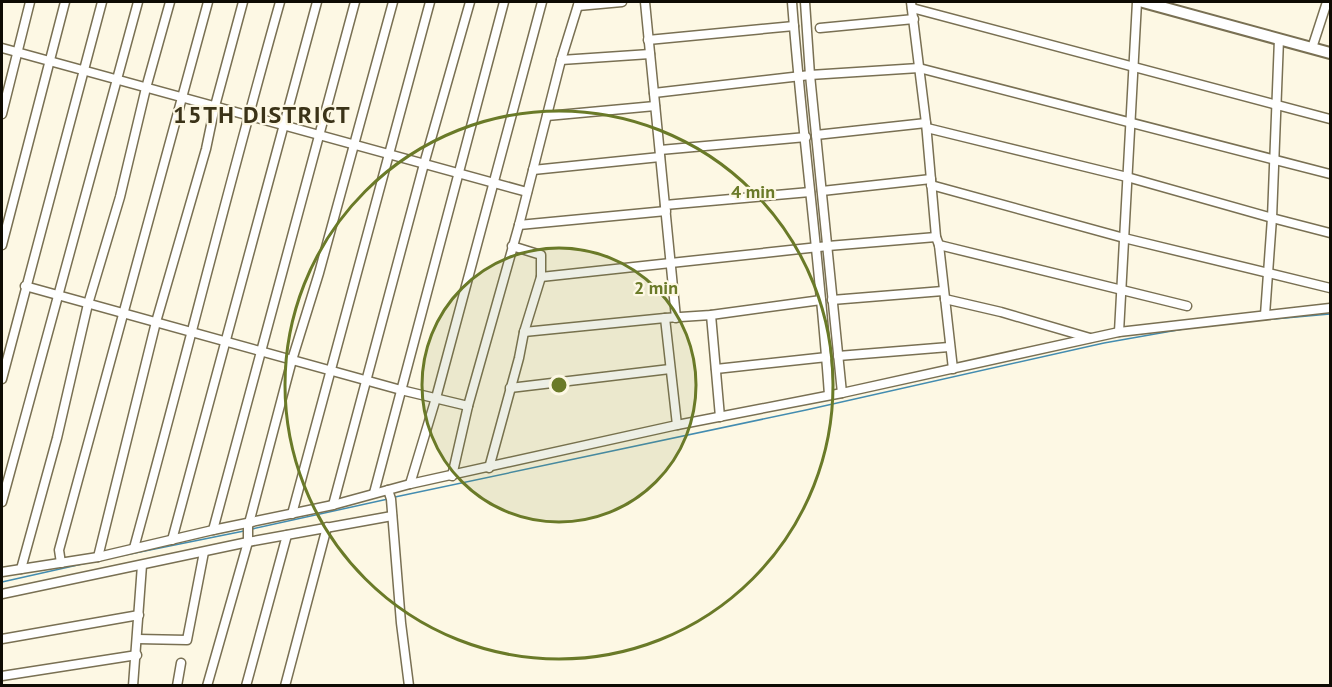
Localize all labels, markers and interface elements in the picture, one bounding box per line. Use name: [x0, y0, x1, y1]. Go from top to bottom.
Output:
district label: 15TH DISTRICT: [173, 99, 351, 130]
text: 4 min: [731, 180, 775, 203]
text: 2 min: [634, 276, 678, 299]
centre of rings: [549, 375, 569, 395]

